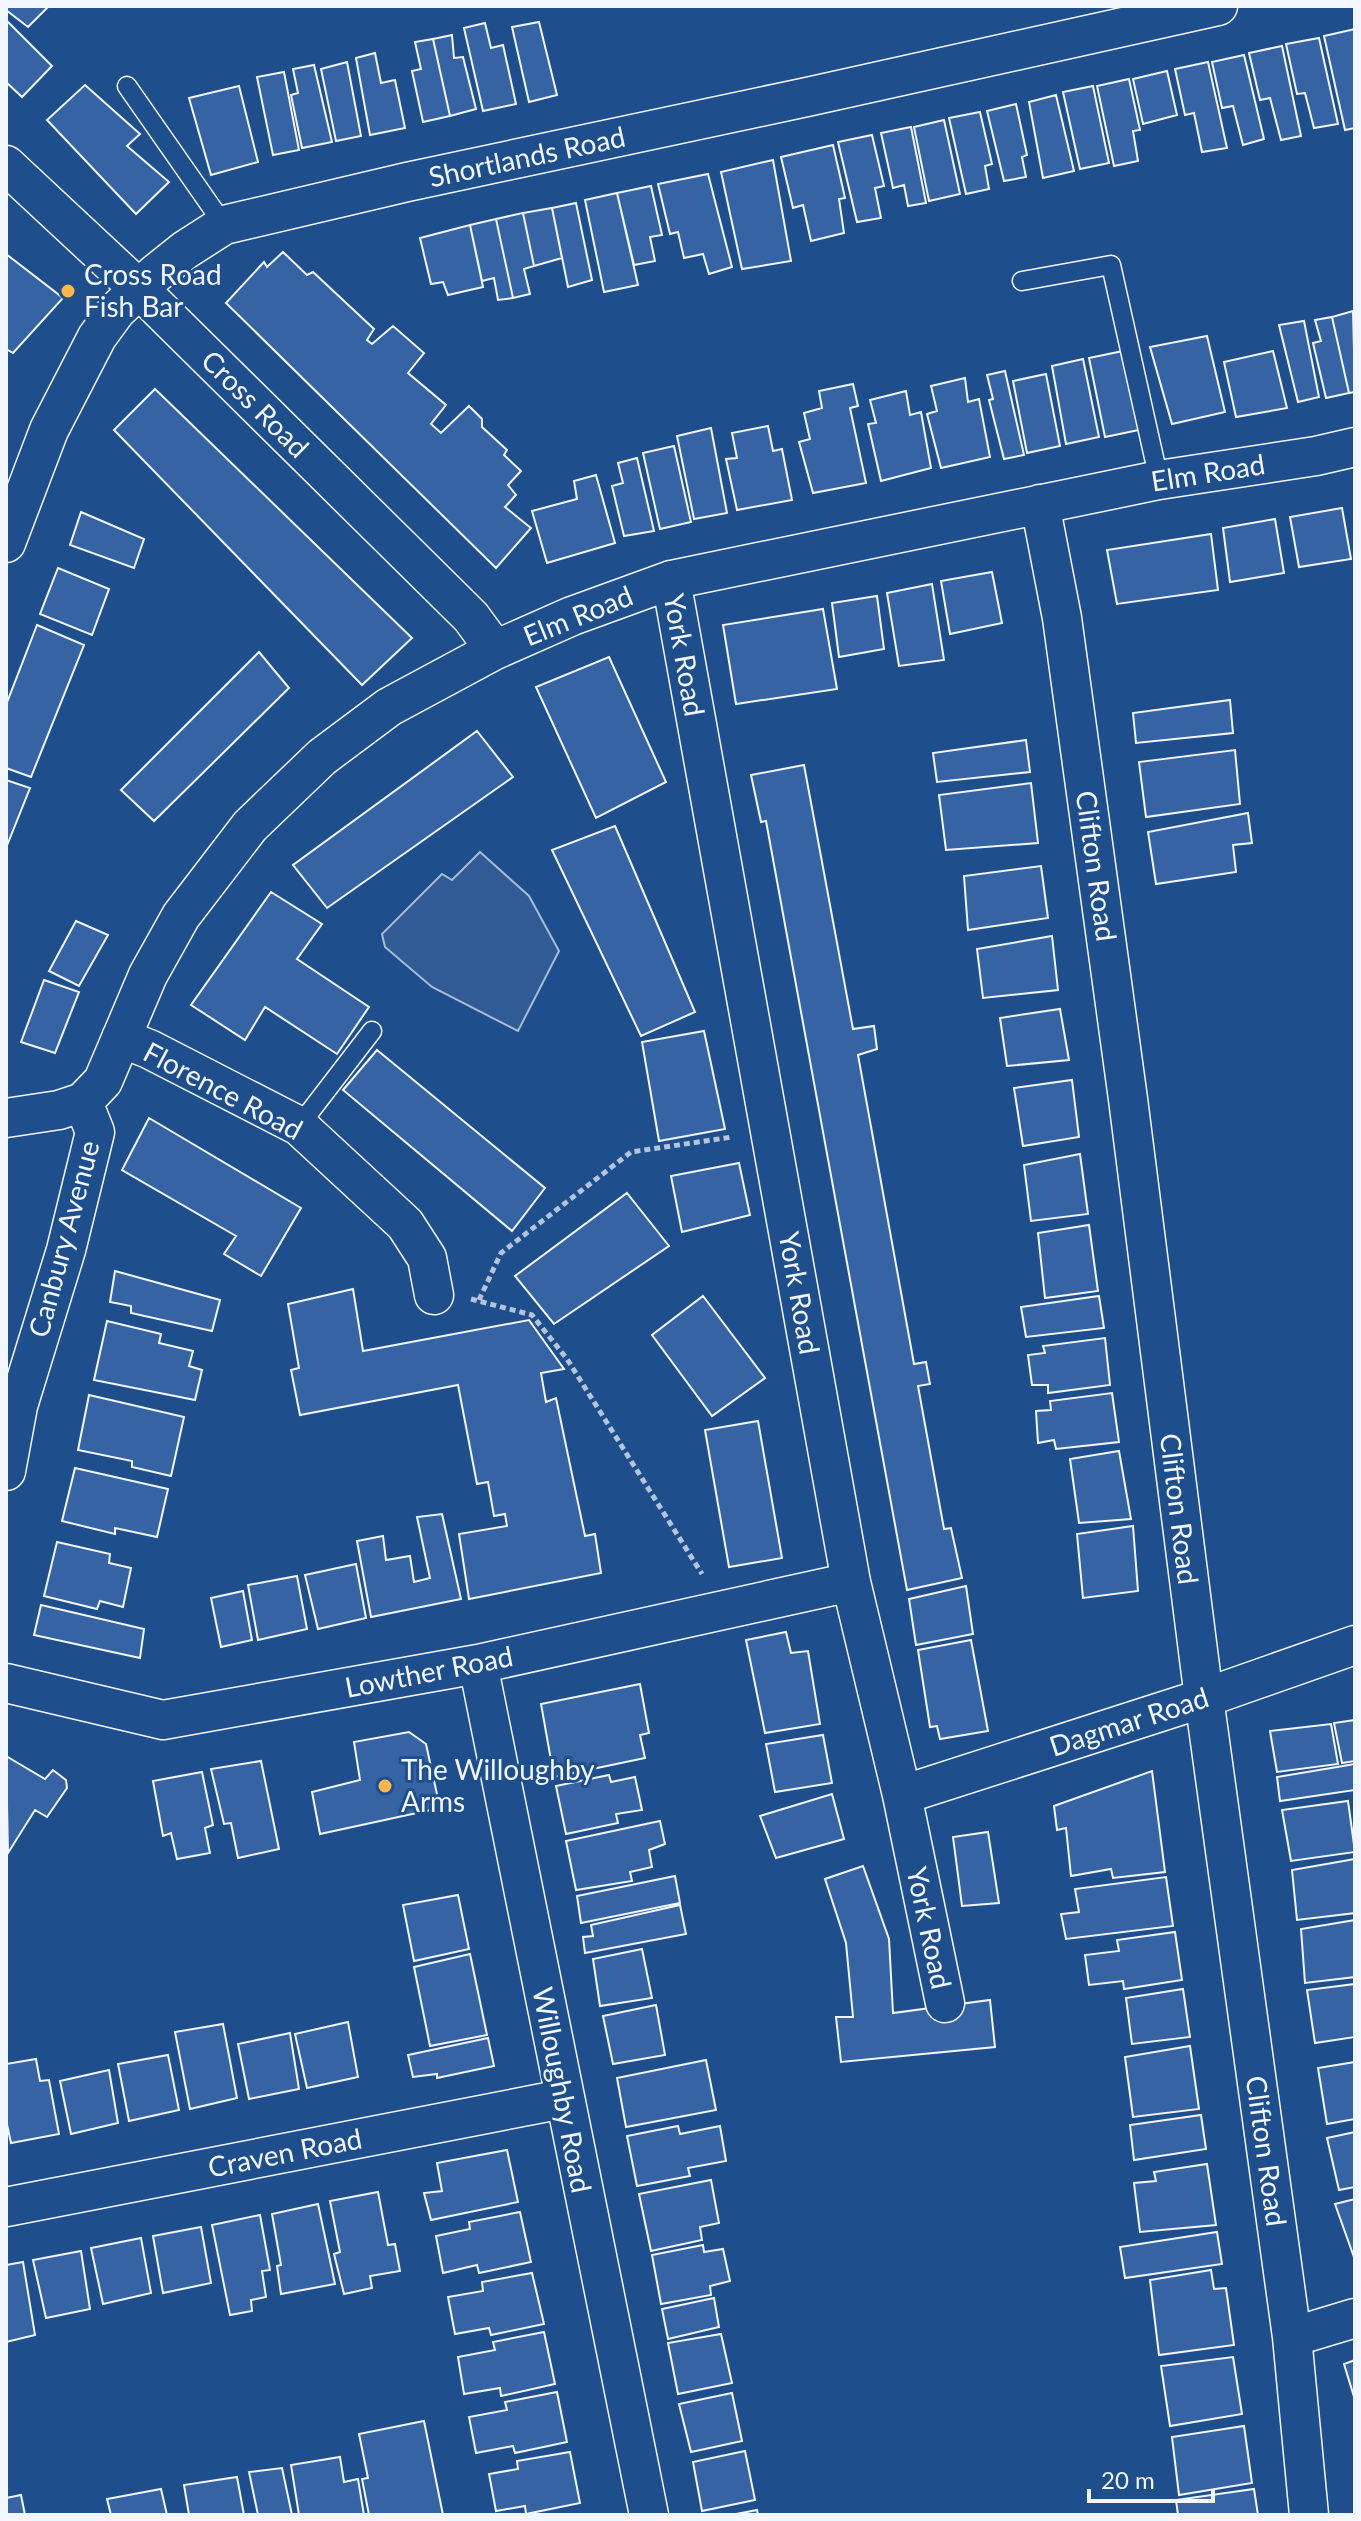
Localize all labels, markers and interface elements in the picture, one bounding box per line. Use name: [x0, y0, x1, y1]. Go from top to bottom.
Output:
street label: Shortlands Road: [425, 119, 628, 193]
place label: Cross Road Fish Bar: [84, 257, 222, 323]
marker: Cross Road Fish Bar: [59, 282, 77, 300]
street label: Cross Road: [195, 343, 316, 464]
street label: Elm Road: [1148, 446, 1267, 498]
street label: Elm Road: [518, 578, 637, 652]
street label: York Road: [657, 591, 712, 719]
street label: Clifton Road: [1070, 788, 1124, 943]
street label: Florence Road: [138, 1034, 309, 1146]
street label: Canbury Avenue: [20, 1137, 106, 1341]
street label: York Road: [772, 1229, 827, 1357]
street label: Clifton Road: [1154, 1431, 1206, 1586]
street label: Lowther Road: [342, 1638, 516, 1704]
street label: Dagmar Road: [1045, 1679, 1213, 1763]
place label: The Willoughby Arms: [401, 1752, 595, 1818]
marker: The Willoughby Arms: [376, 1777, 394, 1795]
street label: York Road: [900, 1864, 959, 1992]
street label: Willoughby Road: [526, 1984, 600, 2196]
street label: Clifton Road: [1240, 2073, 1294, 2228]
street label: Craven Road: [205, 2120, 365, 2184]
scale bar: [1089, 2453, 1213, 2503]
text: 20 m: [1101, 2465, 1155, 2494]

